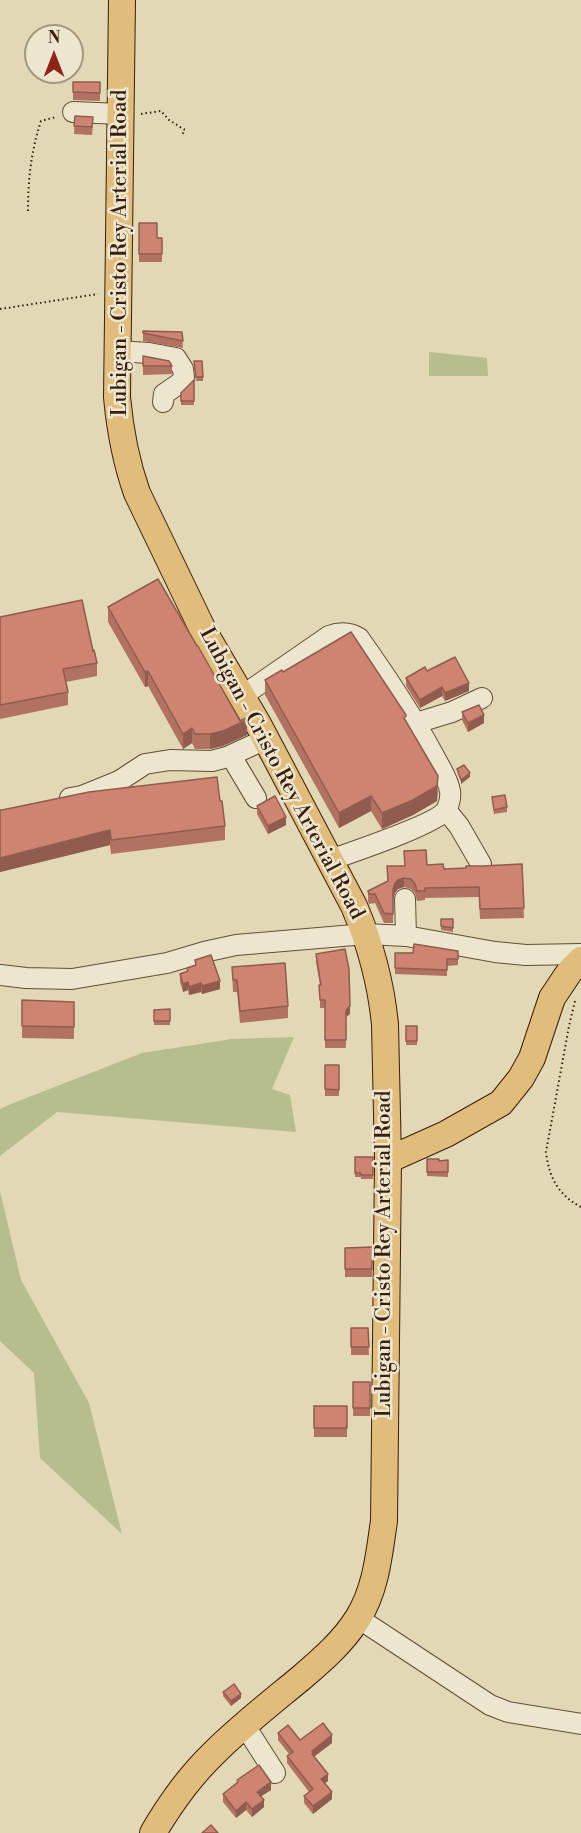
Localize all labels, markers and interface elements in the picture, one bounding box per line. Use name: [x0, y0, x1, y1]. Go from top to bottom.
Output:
north arrow: [24, 24, 84, 84]
text: N: [48, 28, 60, 48]
street label: Lubigan - Cristo Rey Arterial Road: [108, 90, 134, 416]
street label: Lubigan - Cristo Rey Arterial Road: [193, 624, 369, 924]
street label: Lubigan - Cristo Rey Arterial Road: [372, 1091, 398, 1417]

